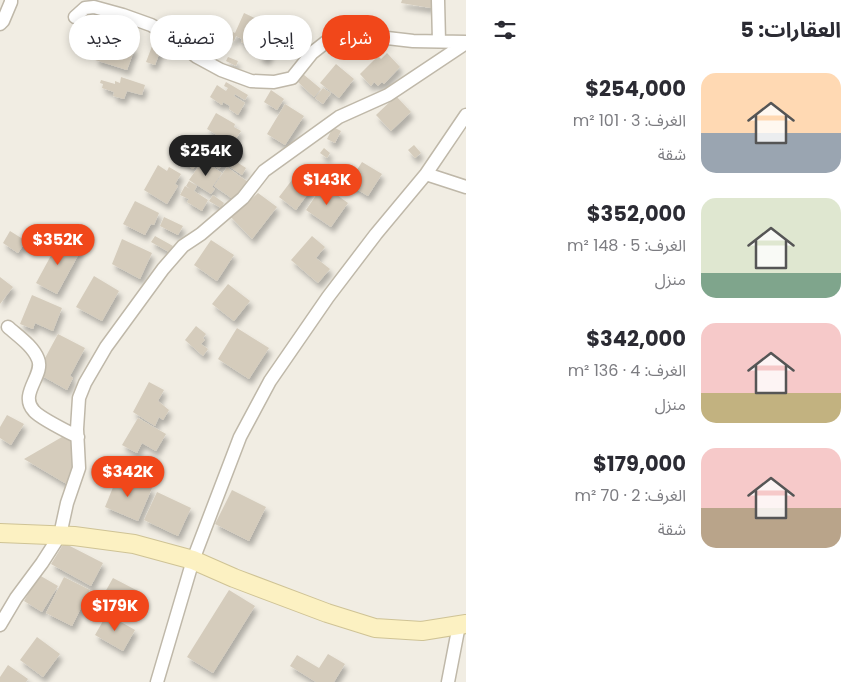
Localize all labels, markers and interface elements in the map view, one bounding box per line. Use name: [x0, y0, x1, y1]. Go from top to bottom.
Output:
chip: جديد: [69, 15, 140, 60]
chip: تصفية: [150, 15, 233, 60]
chip: إيجار: [243, 15, 312, 60]
chip: شراء: [322, 15, 390, 60]
text: العقارات: 5: [740, 15, 841, 44]
icon: filters: [491, 16, 519, 44]
text: $254,000: [585, 74, 686, 103]
icon: home: [741, 93, 801, 153]
text: الغرف: 3 · 101 m²: [573, 109, 686, 132]
pin: $254K: [171, 134, 241, 177]
text: $254K: [180, 139, 232, 162]
text: شقة: [658, 143, 686, 166]
pin: $143K: [292, 164, 362, 206]
text: $143K: [303, 168, 351, 191]
text: $352,000: [587, 199, 686, 228]
icon: home: [741, 218, 801, 278]
pin: $352K: [23, 224, 93, 266]
text: $352K: [33, 228, 83, 251]
text: الغرف: 5 · 148 m²: [567, 234, 686, 257]
text: منزل: [655, 268, 686, 291]
text: $342,000: [586, 324, 686, 353]
icon: home: [741, 343, 801, 403]
text: الغرف: 4 · 136 m²: [568, 359, 686, 382]
text: منزل: [655, 393, 686, 416]
text: $179,000: [593, 449, 686, 478]
pin: $342K: [93, 456, 163, 498]
text: $342K: [102, 460, 154, 483]
icon: home: [741, 468, 801, 528]
text: الغرف: 2 · 70 m²: [574, 484, 686, 507]
text: شقة: [658, 518, 686, 541]
pin: $179K: [80, 590, 150, 632]
text: $179K: [92, 594, 138, 617]

